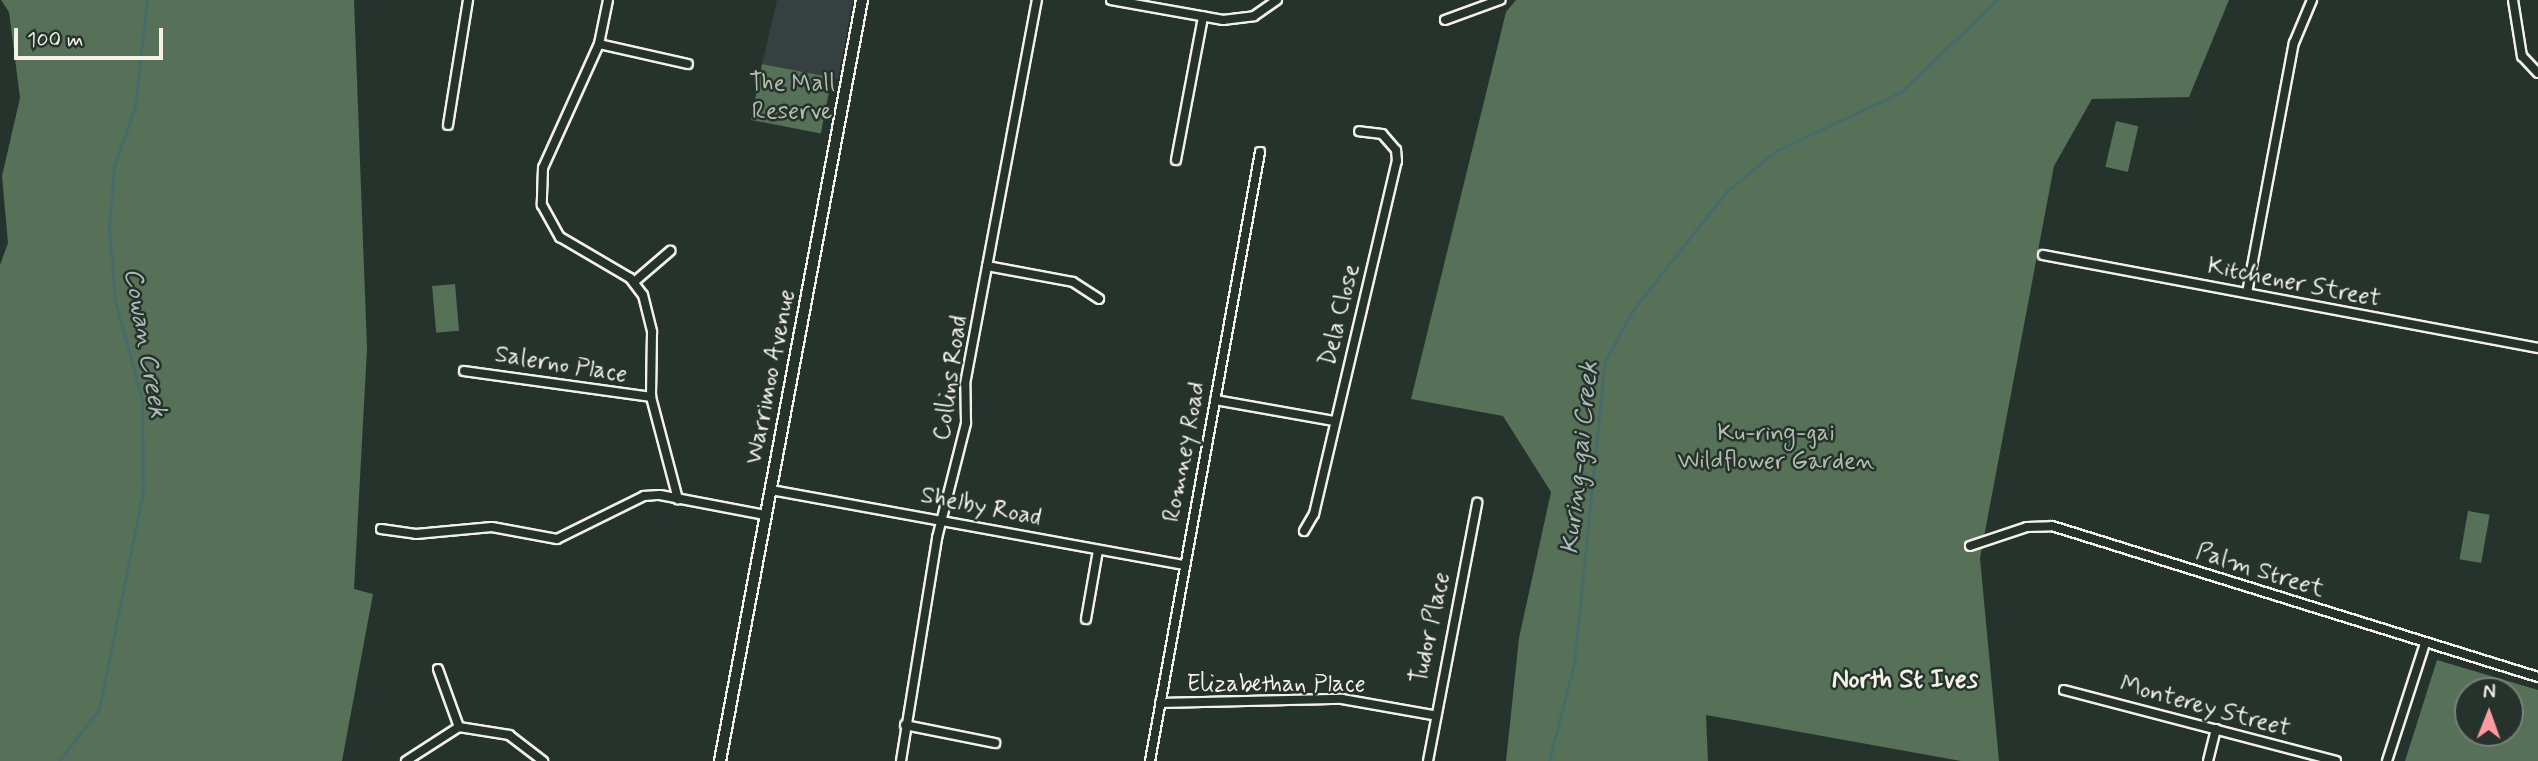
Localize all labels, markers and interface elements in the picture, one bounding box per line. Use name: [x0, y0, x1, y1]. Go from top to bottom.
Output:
scale bar: [18, 14, 166, 58]
text: 100 m: [27, 26, 83, 54]
park label: The Mall Reserve: [749, 70, 835, 126]
street label: Kitchener Street: [2205, 252, 2383, 314]
street label: Dela Close: [1313, 261, 1367, 369]
water label: Cowan Creek: [115, 266, 173, 420]
street label: Warrimoo Avenue: [740, 286, 802, 468]
street label: Collins Road: [928, 314, 974, 442]
street label: Salerno Place: [492, 340, 630, 390]
water label: Kuring-gai Creek: [1555, 360, 1607, 556]
street label: Romney Road: [1157, 379, 1213, 525]
park label: Ku-ring-gai Wildflower Garden: [1683, 420, 1869, 476]
street label: Shelby Road: [919, 481, 1043, 533]
street label: Palm Street: [2192, 538, 2328, 604]
street label: Tudor Place: [1405, 569, 1457, 687]
district label: North St Ives: [1831, 665, 1979, 697]
street label: Elizabethan Place: [1186, 671, 1366, 699]
street label: Monterey Street: [2117, 671, 2293, 743]
north arrow: [2454, 677, 2524, 747]
text: N: [2483, 680, 2496, 705]

